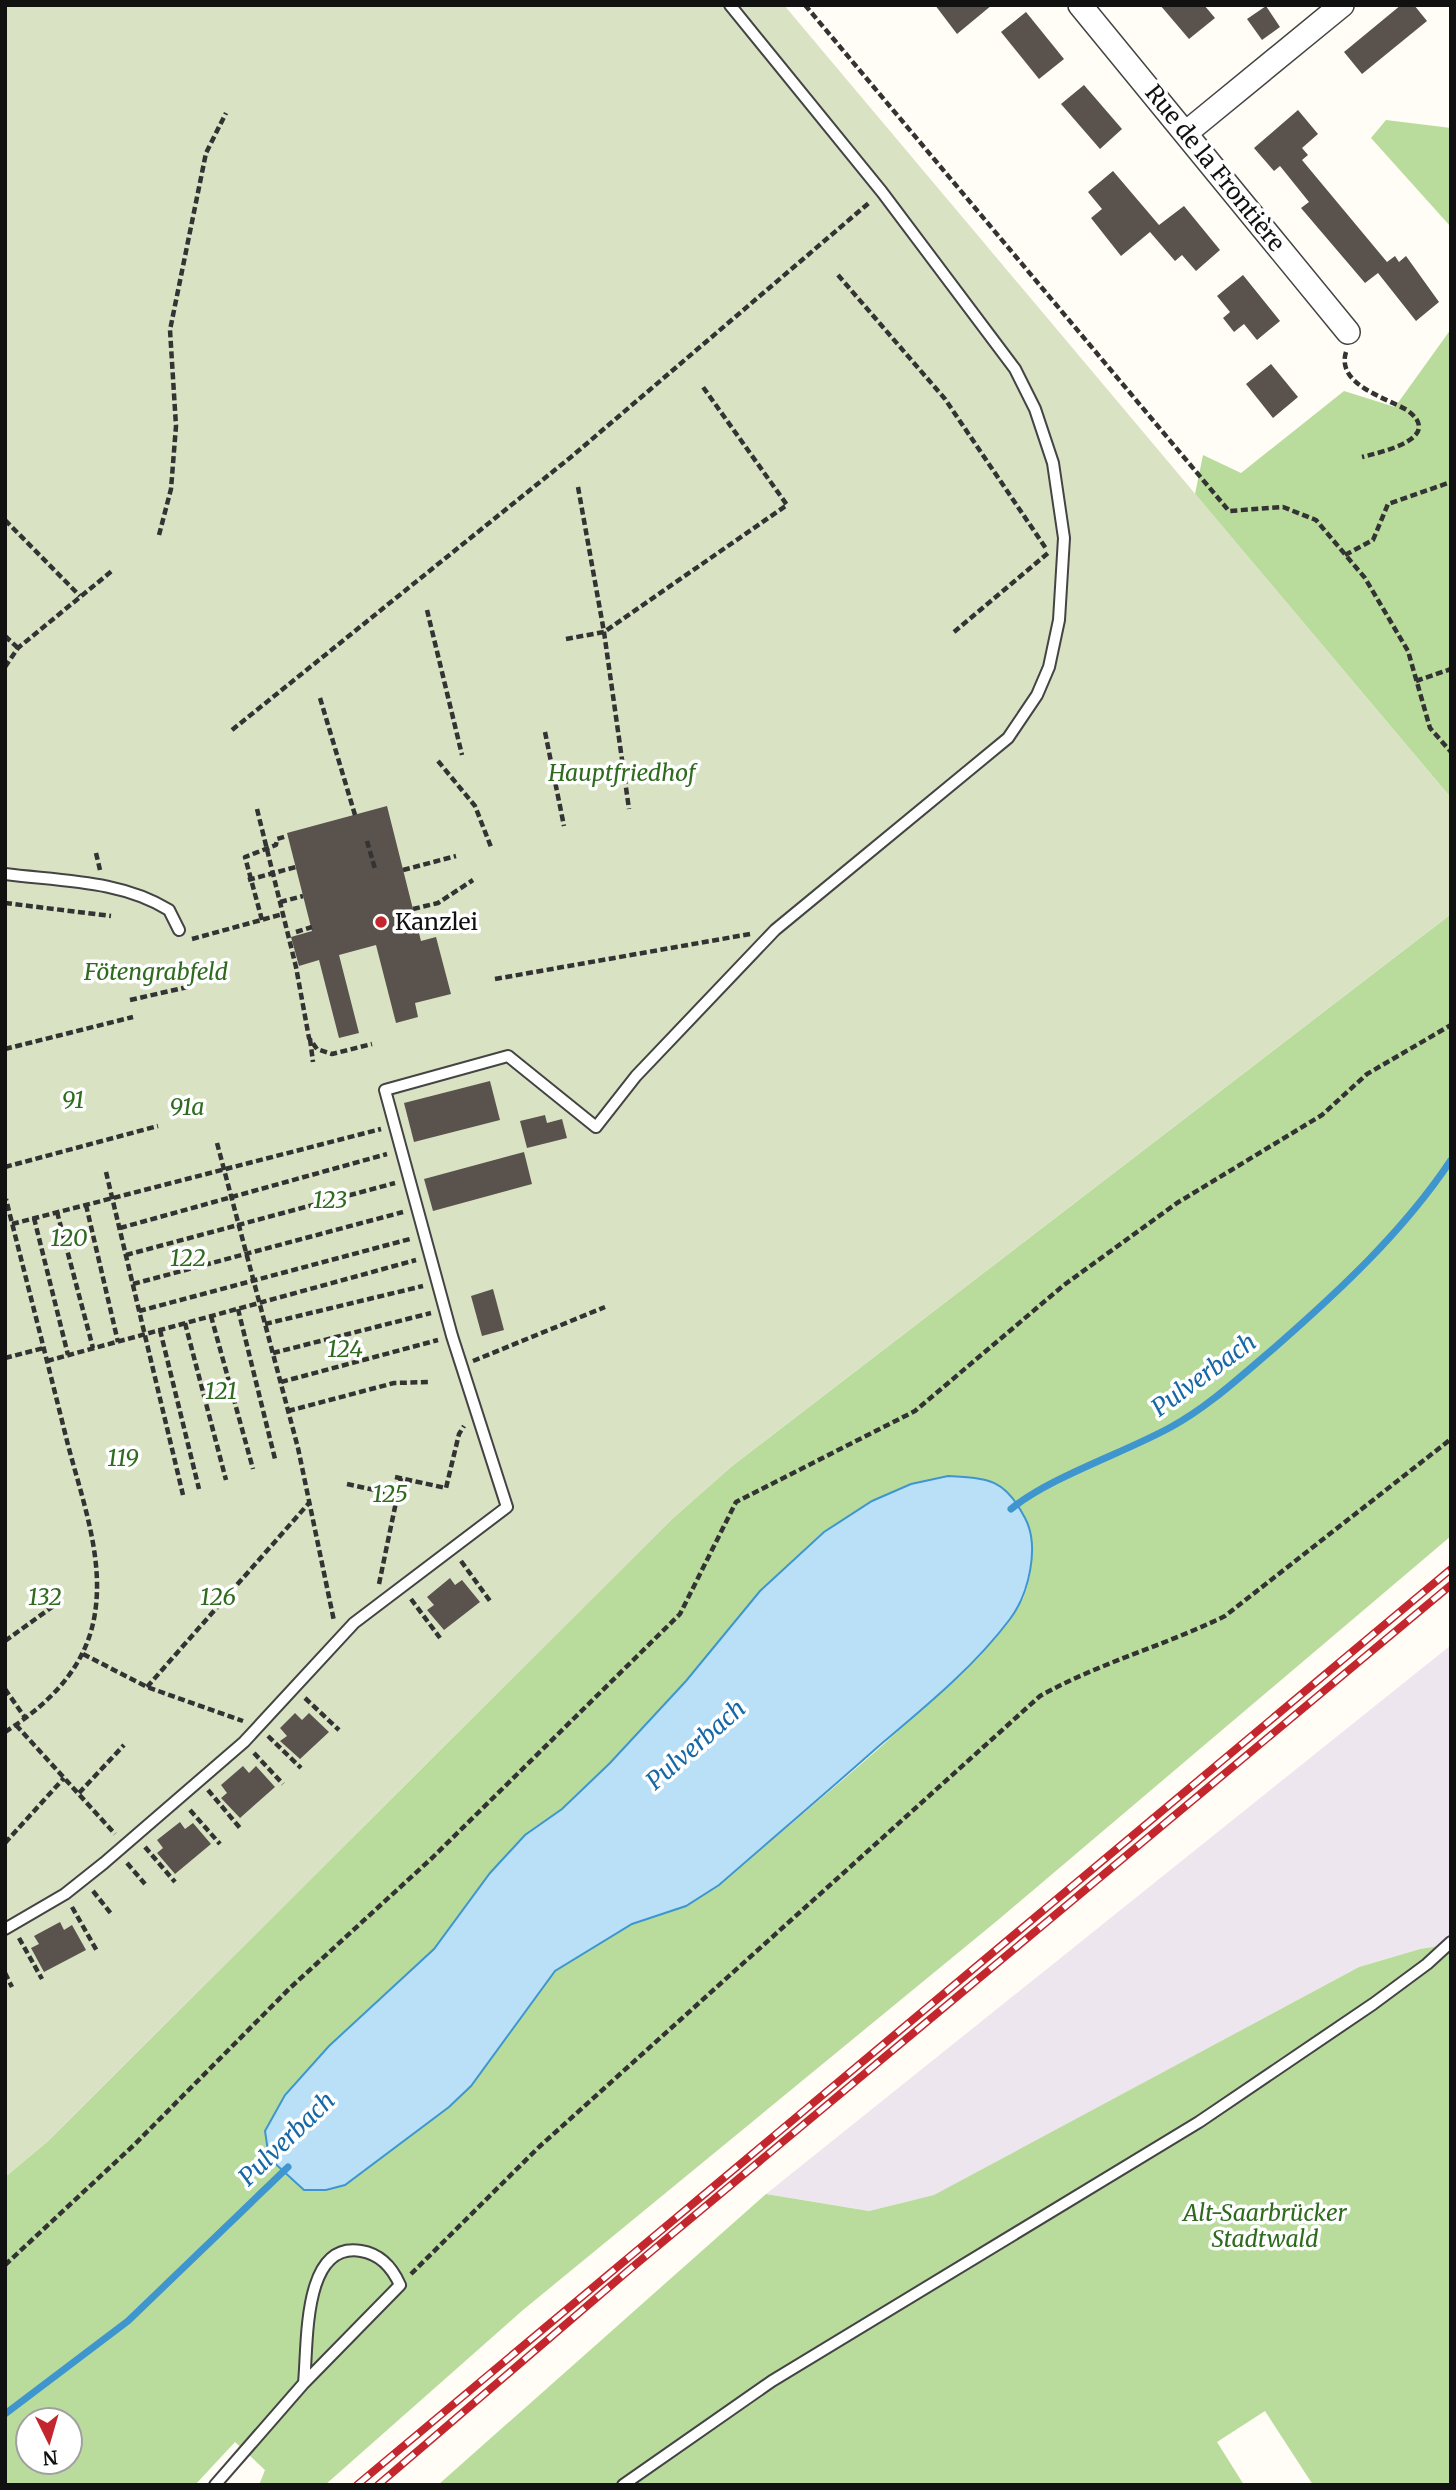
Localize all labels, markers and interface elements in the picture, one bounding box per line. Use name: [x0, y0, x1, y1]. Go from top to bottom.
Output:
street label: Rue de la Frontière: [1139, 79, 1291, 257]
park label: Hauptfriedhof: [547, 758, 698, 787]
place label: Kanzlei: [395, 907, 478, 936]
marker: Kanzlei: [373, 914, 389, 930]
park label: Fötengrabfeld: [83, 957, 229, 986]
park label: 91: [62, 1085, 84, 1114]
park label: 91a: [169, 1092, 205, 1121]
park label: 123: [313, 1185, 347, 1214]
park label: 120: [51, 1223, 87, 1252]
park label: 122: [170, 1243, 206, 1272]
water label: Pulverbach: [1145, 1326, 1262, 1423]
park label: 124: [327, 1334, 363, 1363]
park label: 121: [205, 1376, 237, 1405]
park label: 119: [107, 1443, 139, 1472]
park label: 125: [373, 1479, 408, 1508]
park label: 132: [28, 1582, 62, 1611]
park label: 126: [200, 1582, 236, 1611]
water label: Pulverbach: [639, 1693, 752, 1796]
water label: Pulverbach: [232, 2085, 341, 2192]
park label: Alt-Saarbrücker Stadtwald: [1181, 2198, 1347, 2253]
north arrow: [14, 2406, 84, 2476]
text: N: [42, 2445, 59, 2471]

